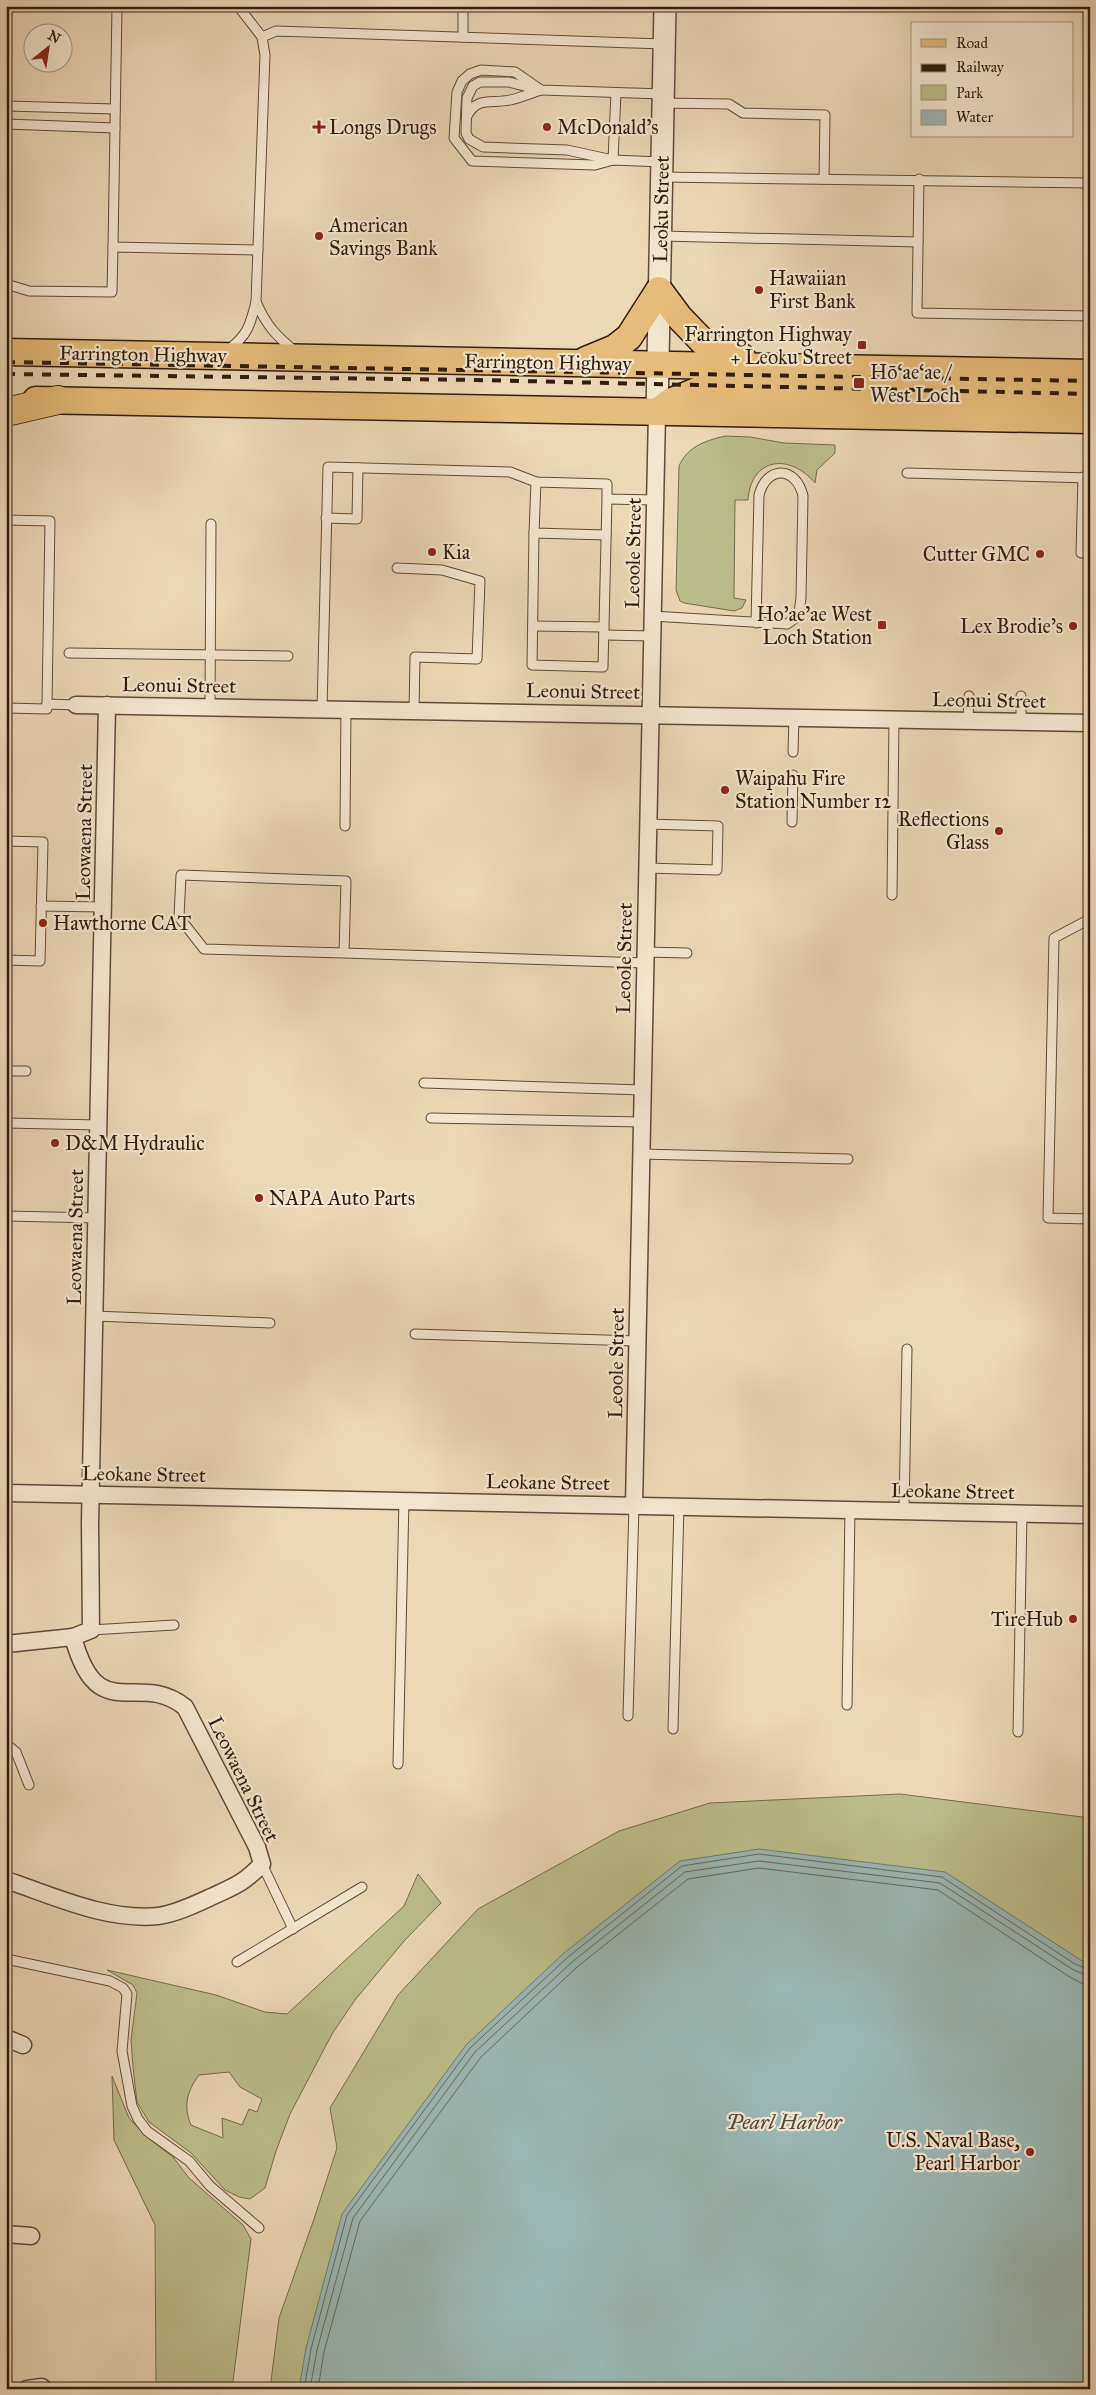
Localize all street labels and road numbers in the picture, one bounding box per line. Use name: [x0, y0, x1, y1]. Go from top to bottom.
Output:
street label: Leoku Street: [648, 155, 674, 263]
street label: Farrington Highway: [59, 341, 228, 368]
street label: Farrington Highway: [464, 349, 633, 376]
street label: Leoole Street: [620, 497, 646, 609]
street label: Leonui Street: [122, 672, 236, 698]
street label: Leonui Street: [526, 678, 640, 704]
street label: Leonui Street: [932, 687, 1046, 713]
street label: Leowaena Street: [71, 764, 97, 900]
street label: Leoole Street: [611, 902, 637, 1014]
street label: Leowaena Street: [62, 1169, 88, 1305]
street label: Leoole Street: [603, 1307, 629, 1419]
street label: Leokane Street: [82, 1461, 206, 1487]
street label: Leokane Street: [486, 1469, 610, 1495]
street label: Leokane Street: [891, 1478, 1015, 1504]
street label: Leowaena Street: [203, 1712, 285, 1846]

